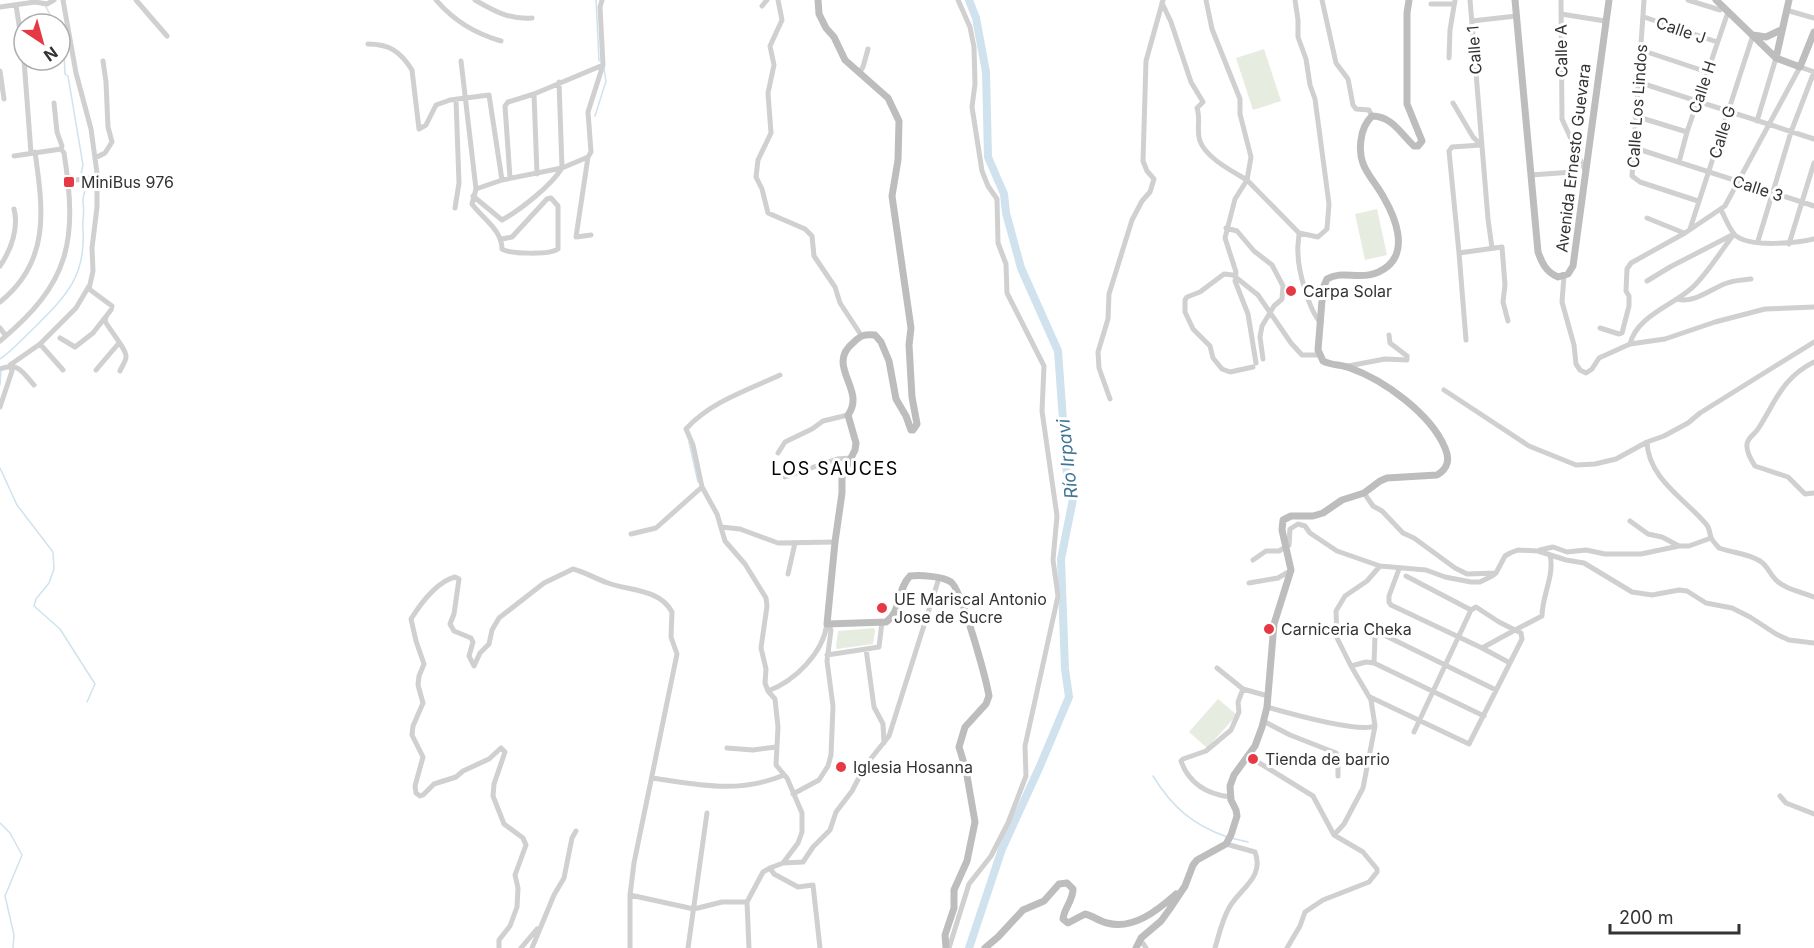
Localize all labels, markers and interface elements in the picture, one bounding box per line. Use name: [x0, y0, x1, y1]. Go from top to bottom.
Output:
north arrow: [12, 12, 72, 72]
street label: Calle J: [1653, 12, 1709, 48]
street label: Calle A: [1551, 24, 1571, 78]
street label: Calle 1: [1462, 25, 1486, 75]
text: N: [40, 42, 62, 66]
street label: Calle Los Lindos: [1623, 43, 1651, 169]
street label: Calle H: [1684, 58, 1720, 116]
street label: Avenida Ernesto Guevara: [1551, 62, 1595, 254]
street label: Calle G: [1705, 103, 1739, 161]
street label: Calle 3: [1730, 170, 1786, 206]
place label: MiniBus 976: [81, 172, 174, 192]
marker: MiniBus 976: [62, 175, 76, 189]
place label: Carpa Solar: [1303, 281, 1392, 301]
marker: Carpa Solar: [1284, 284, 1298, 298]
water label: Río Irpavi: [1052, 417, 1082, 500]
district label: LOS SAUCES: [771, 458, 899, 479]
place label: UE Mariscal Antonio Jose de Sucre: [894, 589, 1047, 627]
marker: UE Mariscal Antonio Jose de Sucre: [875, 601, 889, 615]
place label: Carniceria Cheka: [1281, 619, 1412, 639]
marker: Carniceria Cheka: [1262, 622, 1276, 636]
place label: Tienda de barrio: [1265, 749, 1390, 769]
marker: Tienda de barrio: [1246, 752, 1260, 766]
place label: Iglesia Hosanna: [853, 757, 973, 777]
marker: Iglesia Hosanna: [834, 760, 848, 774]
scale bar: [1610, 897, 1739, 935]
text: 200 m: [1619, 907, 1674, 928]

